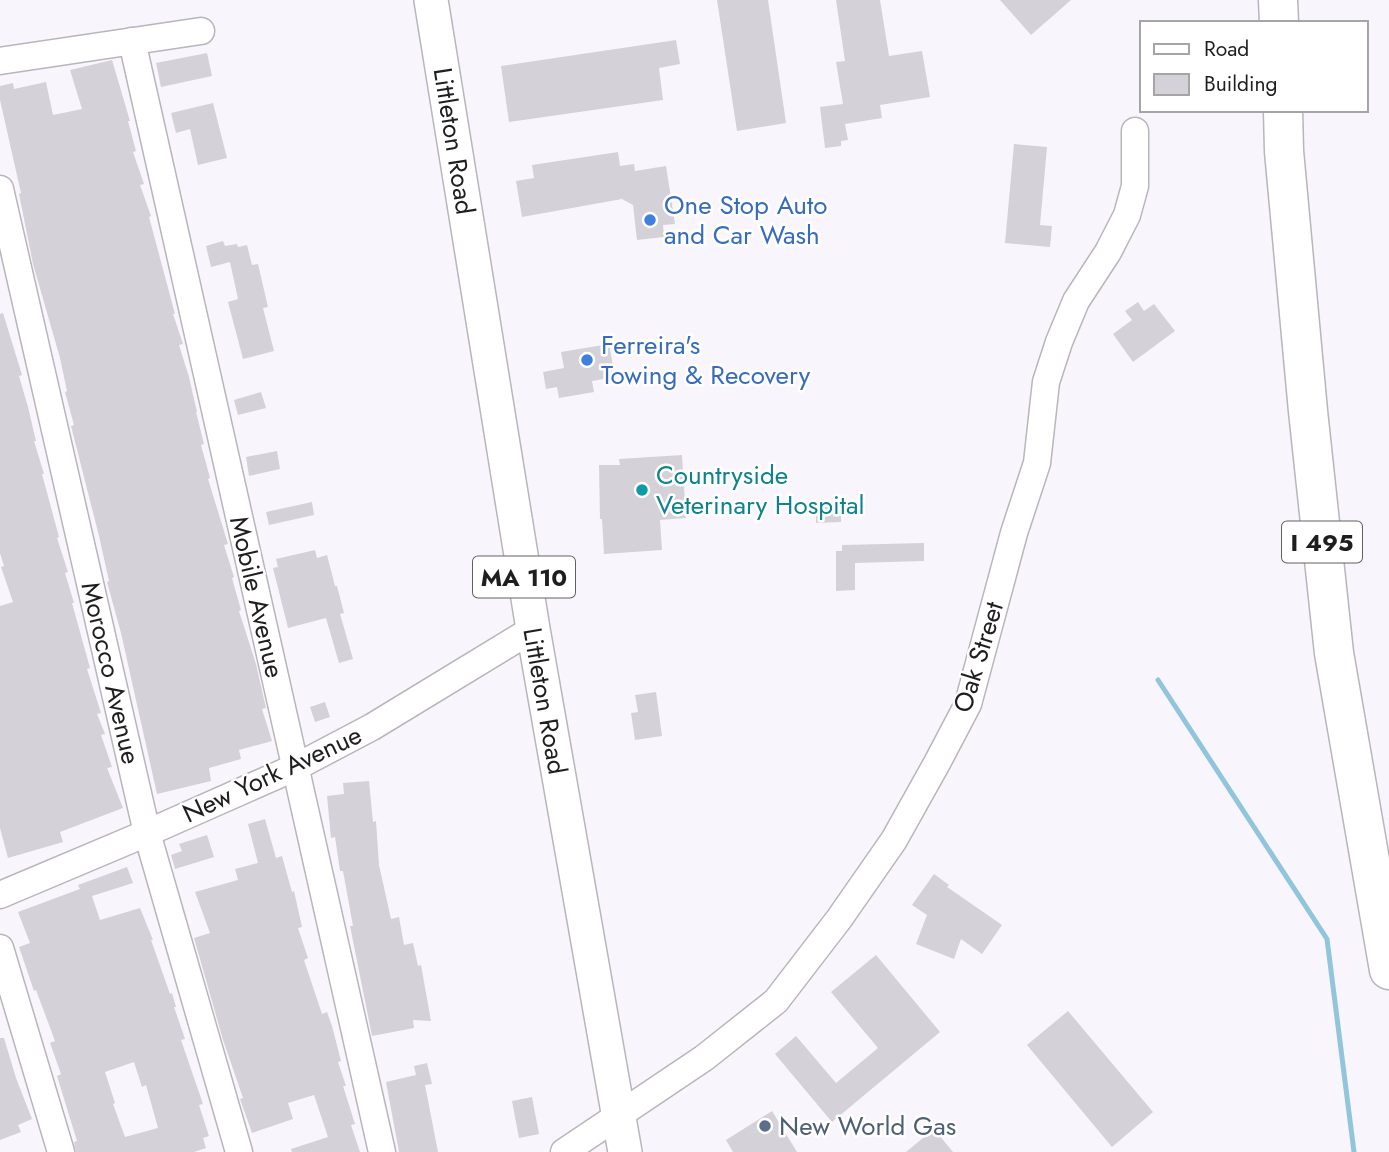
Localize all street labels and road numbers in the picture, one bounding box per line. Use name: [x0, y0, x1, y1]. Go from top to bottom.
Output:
street label: Littleton Road: [424, 65, 484, 217]
street label: Mobile Avenue: [220, 512, 294, 682]
road number: I 495: [1282, 522, 1362, 562]
road number: MA 110: [473, 556, 575, 598]
street label: Morocco Avenue: [72, 578, 150, 768]
street label: Oak Street: [943, 596, 1013, 717]
street label: Littleton Road: [513, 625, 577, 777]
street label: New York Avenue: [176, 716, 368, 832]

